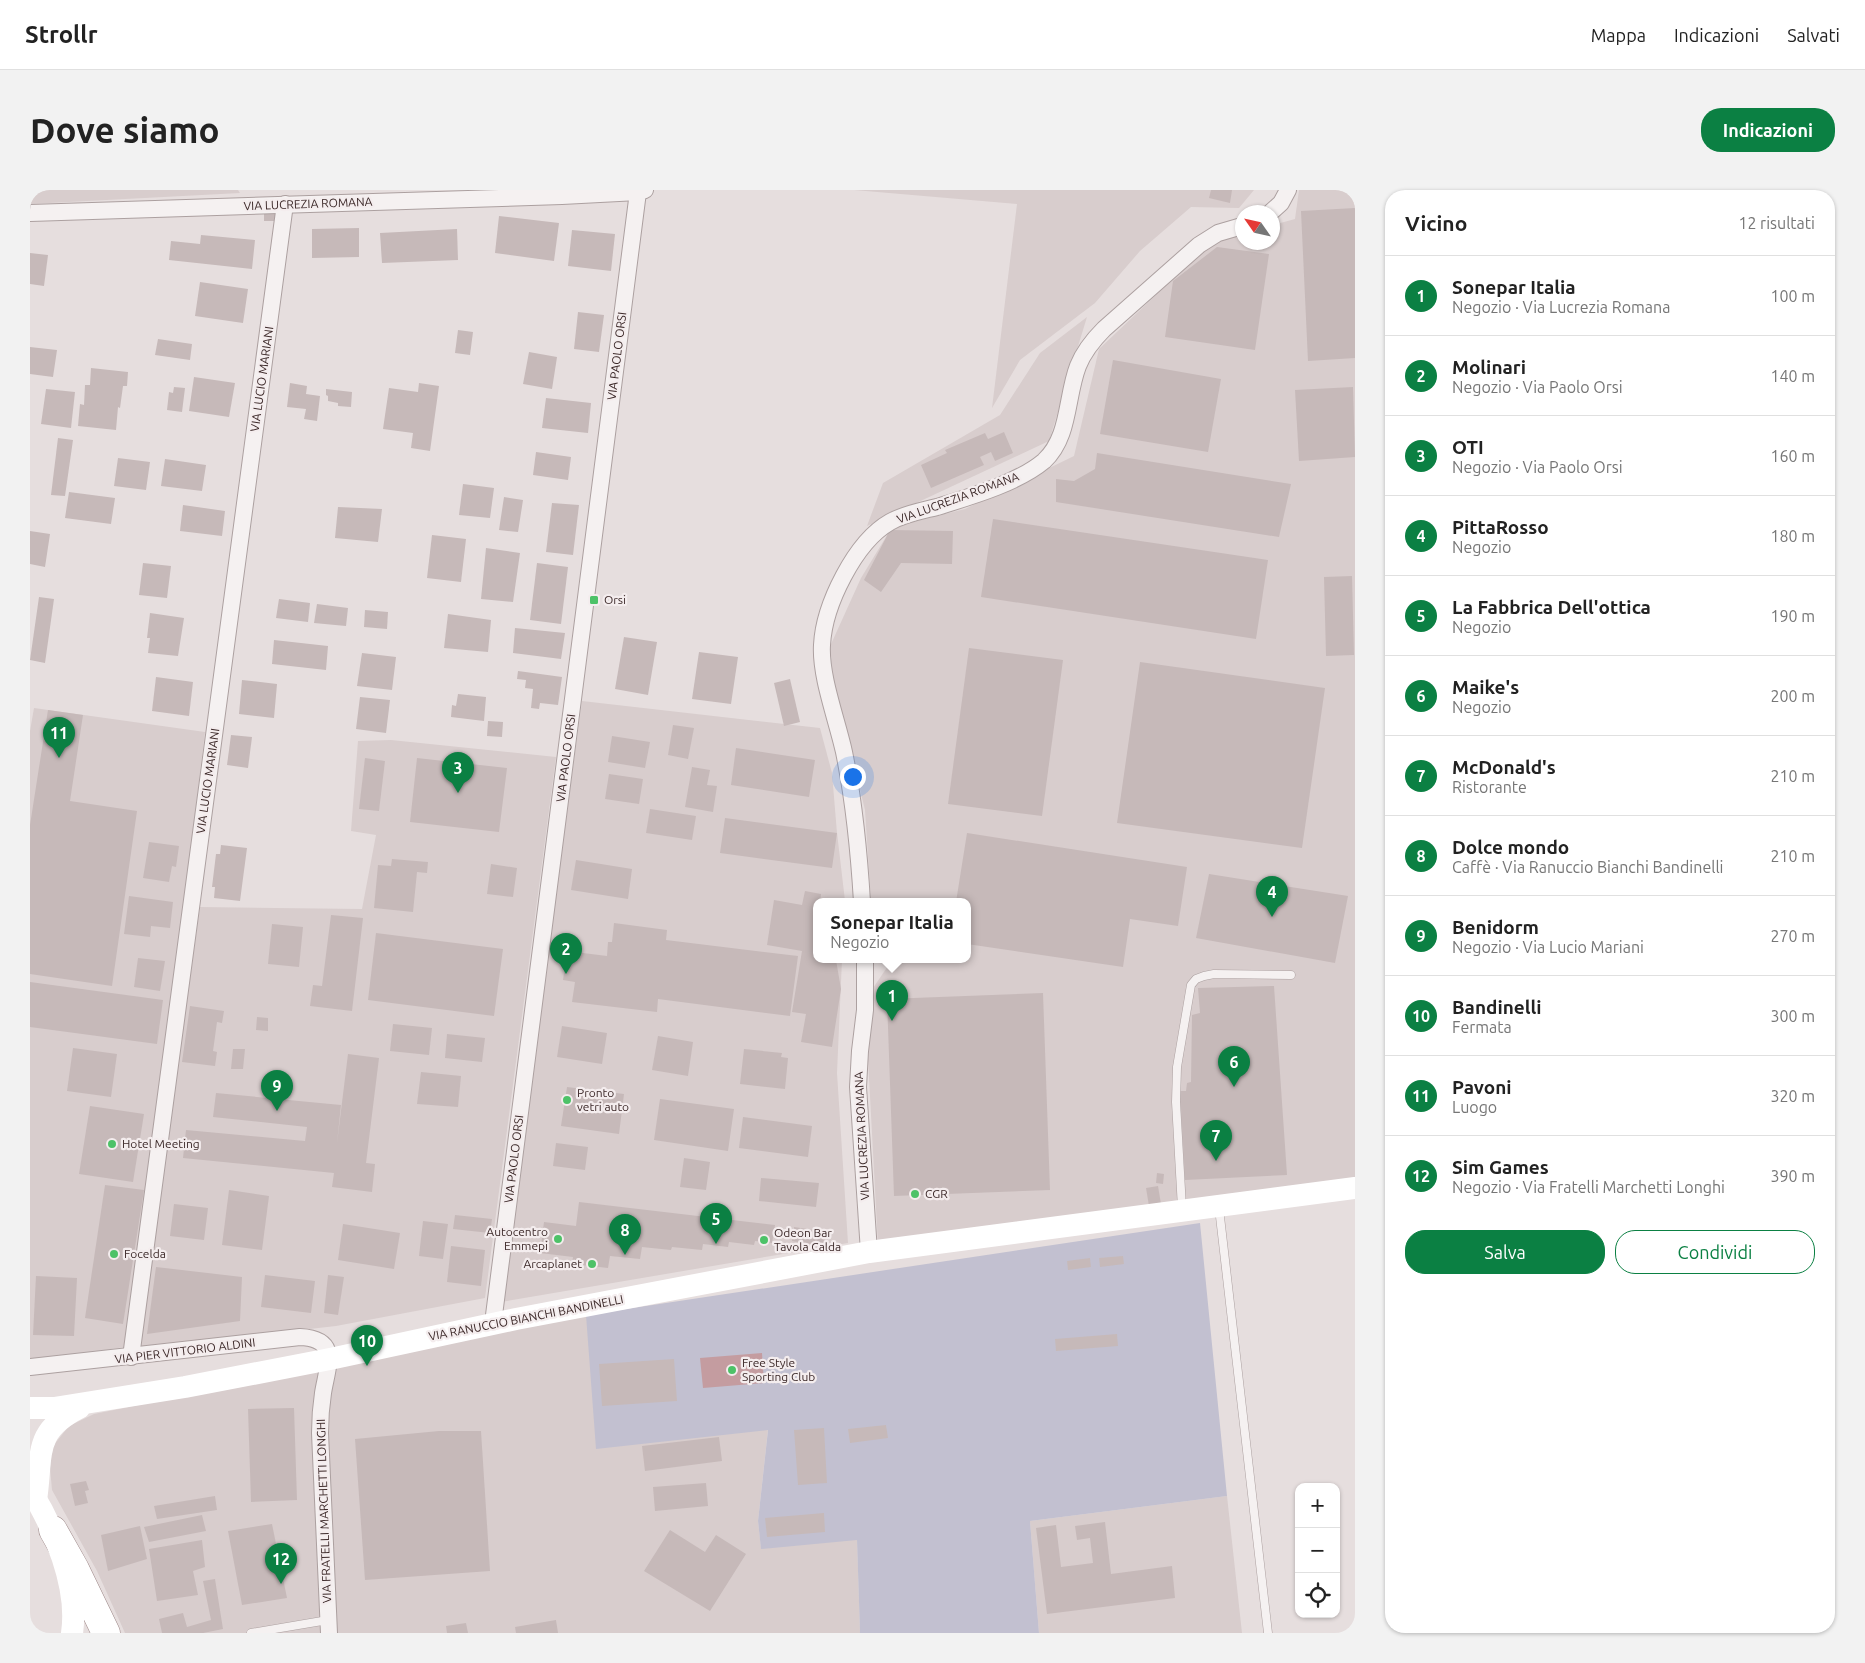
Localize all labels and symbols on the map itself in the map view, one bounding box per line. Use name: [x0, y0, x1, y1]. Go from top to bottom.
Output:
street label: VIA LUCREZIA ROMANA: [243, 195, 373, 212]
north arrow: [1235, 205, 1280, 250]
street label: VIA PAOLO ORSI: [605, 311, 628, 401]
street label: VIA LUCIO MARIANI: [248, 325, 275, 432]
street label: VIA LUCREZIA ROMANA: [895, 469, 1021, 526]
place label: Orsi: [604, 593, 626, 606]
marker: Orsi: [588, 594, 600, 606]
street label: VIA PAOLO ORSI: [554, 713, 577, 803]
pin: 11: [43, 717, 75, 758]
street label: VIA LUCIO MARIANI: [194, 727, 221, 834]
pin: 3: [442, 752, 474, 793]
your location: [840, 764, 866, 790]
pin: 4: [1256, 876, 1288, 917]
pin: 2: [550, 933, 582, 974]
pin: 1: [876, 980, 908, 1021]
pin: 6: [1218, 1046, 1250, 1087]
pin: 9: [261, 1070, 293, 1111]
street label: VIA LUCREZIA ROMANA: [852, 1071, 871, 1201]
place label: Pronto vetri auto: [577, 1086, 629, 1113]
marker: Pronto vetri auto: [561, 1094, 573, 1106]
street label: VIA PAOLO ORSI: [502, 1114, 525, 1204]
pin: 7: [1200, 1120, 1232, 1161]
place label: Hotel Meeting: [122, 1137, 200, 1150]
marker: Hotel Meeting: [106, 1138, 118, 1150]
place label: CGR: [925, 1187, 948, 1200]
marker: CGR: [909, 1188, 921, 1200]
pin: 5: [700, 1203, 732, 1244]
pin: 8: [609, 1214, 641, 1255]
place label: Autocentro Emmepi: [486, 1225, 548, 1252]
place label: Odeon Bar Tavola Calda: [774, 1226, 841, 1253]
marker: Autocentro Emmepi: [552, 1233, 564, 1245]
marker: Odeon Bar Tavola Calda: [758, 1234, 770, 1246]
place label: Focelda: [124, 1247, 166, 1260]
marker: Focelda: [108, 1248, 120, 1260]
place label: Arcaplanet: [523, 1257, 582, 1270]
marker: Arcaplanet: [586, 1258, 598, 1270]
street label: VIA RANUCCIO BIANCHI BANDINELLI: [427, 1292, 624, 1343]
pin: 10: [351, 1325, 383, 1366]
street label: VIA PIER VITTORIO ALDINI: [114, 1335, 256, 1366]
place label: Free Style Sporting Club: [742, 1356, 815, 1383]
marker: Free Style Sporting Club: [726, 1364, 738, 1376]
street label: VIA FRATELLI MARCHETTI LONGHI: [314, 1419, 333, 1603]
pin: 12: [265, 1543, 297, 1584]

